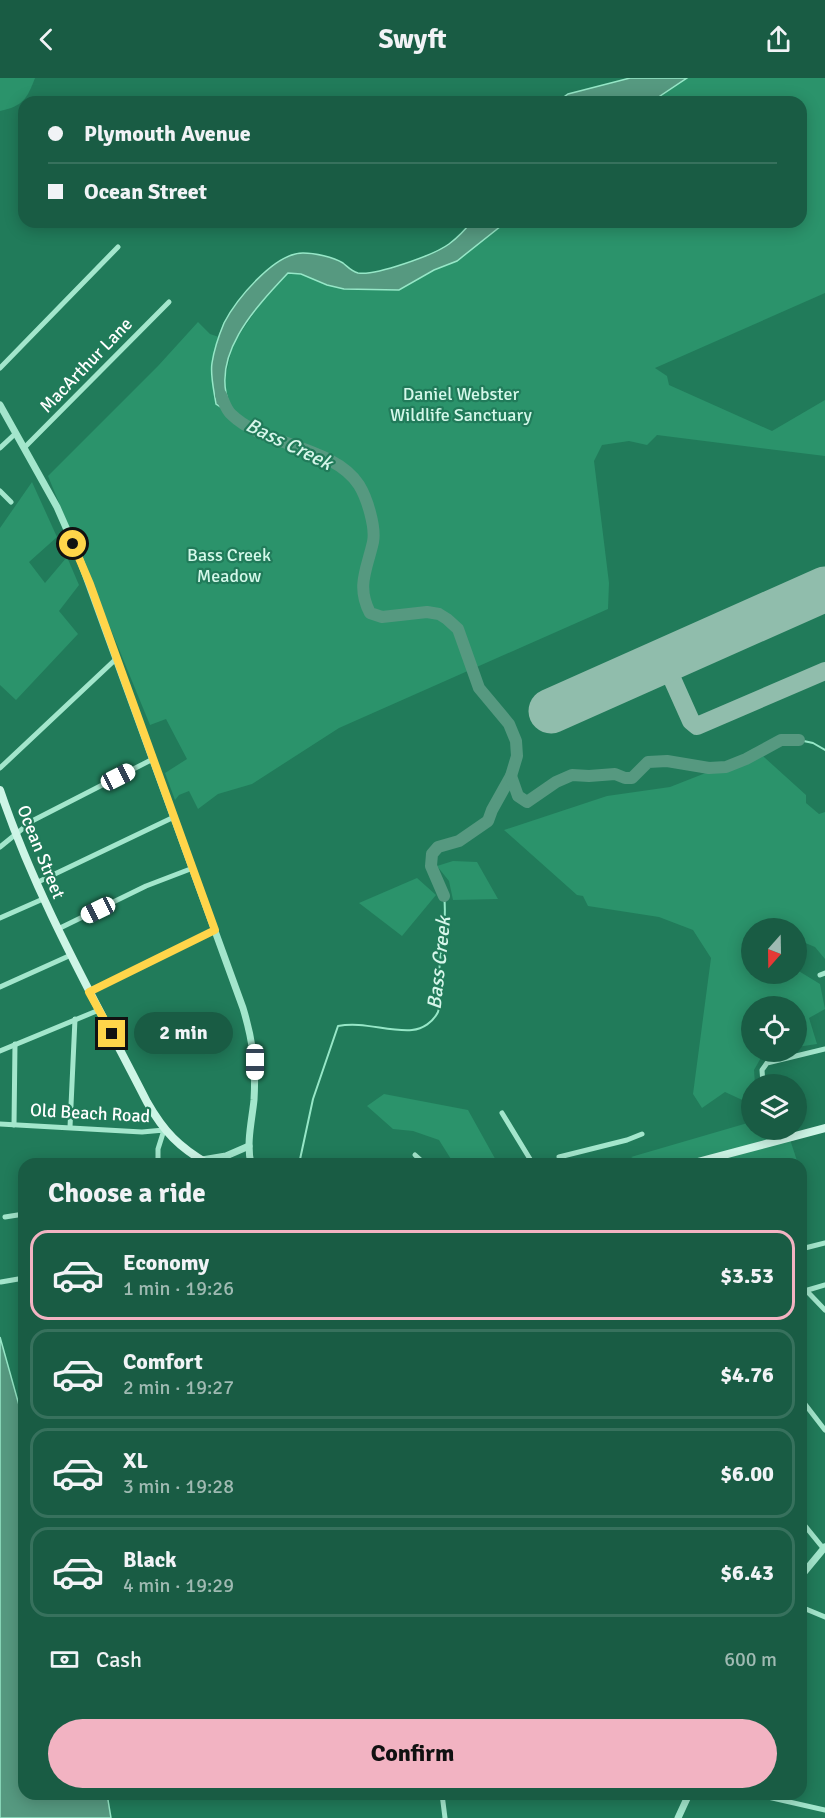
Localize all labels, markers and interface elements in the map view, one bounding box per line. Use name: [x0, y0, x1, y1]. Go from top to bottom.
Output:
icon: back: [30, 23, 63, 56]
text: Swyft: [379, 23, 446, 56]
icon: share: [762, 23, 795, 56]
text: Plymouth Avenue: [84, 120, 251, 147]
text: Ocean Street: [84, 178, 207, 205]
street label: MacArthur Lane: [35, 313, 137, 417]
park label: Daniel Webster Wildlife Sanctuary: [390, 383, 533, 426]
water label: Bass Creek: [242, 412, 338, 477]
route start: [59, 530, 86, 557]
park label: Bass Creek Meadow: [187, 544, 271, 587]
car: [98, 761, 138, 793]
street label: Ocean Street: [12, 802, 70, 902]
car: [78, 894, 118, 926]
water label: Bass Creek: [422, 913, 457, 1011]
north arrow: [741, 918, 807, 984]
map controls: [741, 918, 807, 1140]
button: locate: [741, 996, 807, 1062]
callout: 2 min: [133, 1013, 232, 1055]
route end: [98, 1020, 125, 1047]
text: 2 min: [159, 1020, 208, 1045]
car: [246, 1044, 264, 1080]
button: layers: [741, 1074, 807, 1140]
street label: Old Beach Road: [29, 1099, 151, 1127]
text: Choose a ride: [48, 1177, 206, 1210]
icon: car: [51, 1248, 105, 1302]
text: Economy: [123, 1249, 209, 1276]
text: $3.53: [720, 1262, 774, 1289]
text: 1 min · 19:26: [123, 1276, 234, 1301]
icon: car: [51, 1347, 105, 1401]
text: Comfort: [123, 1348, 203, 1375]
text: $4.76: [720, 1361, 774, 1388]
text: 2 min · 19:27: [123, 1375, 234, 1400]
icon: car: [51, 1446, 105, 1500]
text: XL: [123, 1447, 148, 1474]
text: $6.00: [720, 1460, 774, 1487]
text: 3 min · 19:28: [123, 1474, 234, 1499]
icon: car: [51, 1545, 105, 1599]
text: Black: [123, 1546, 177, 1573]
text: $6.43: [720, 1559, 774, 1586]
text: 4 min · 19:29: [123, 1573, 234, 1598]
icon: cash: [48, 1643, 81, 1676]
text: Cash: [96, 1646, 142, 1673]
text: 600 m: [724, 1647, 777, 1672]
button: Confirm: [48, 1719, 777, 1788]

